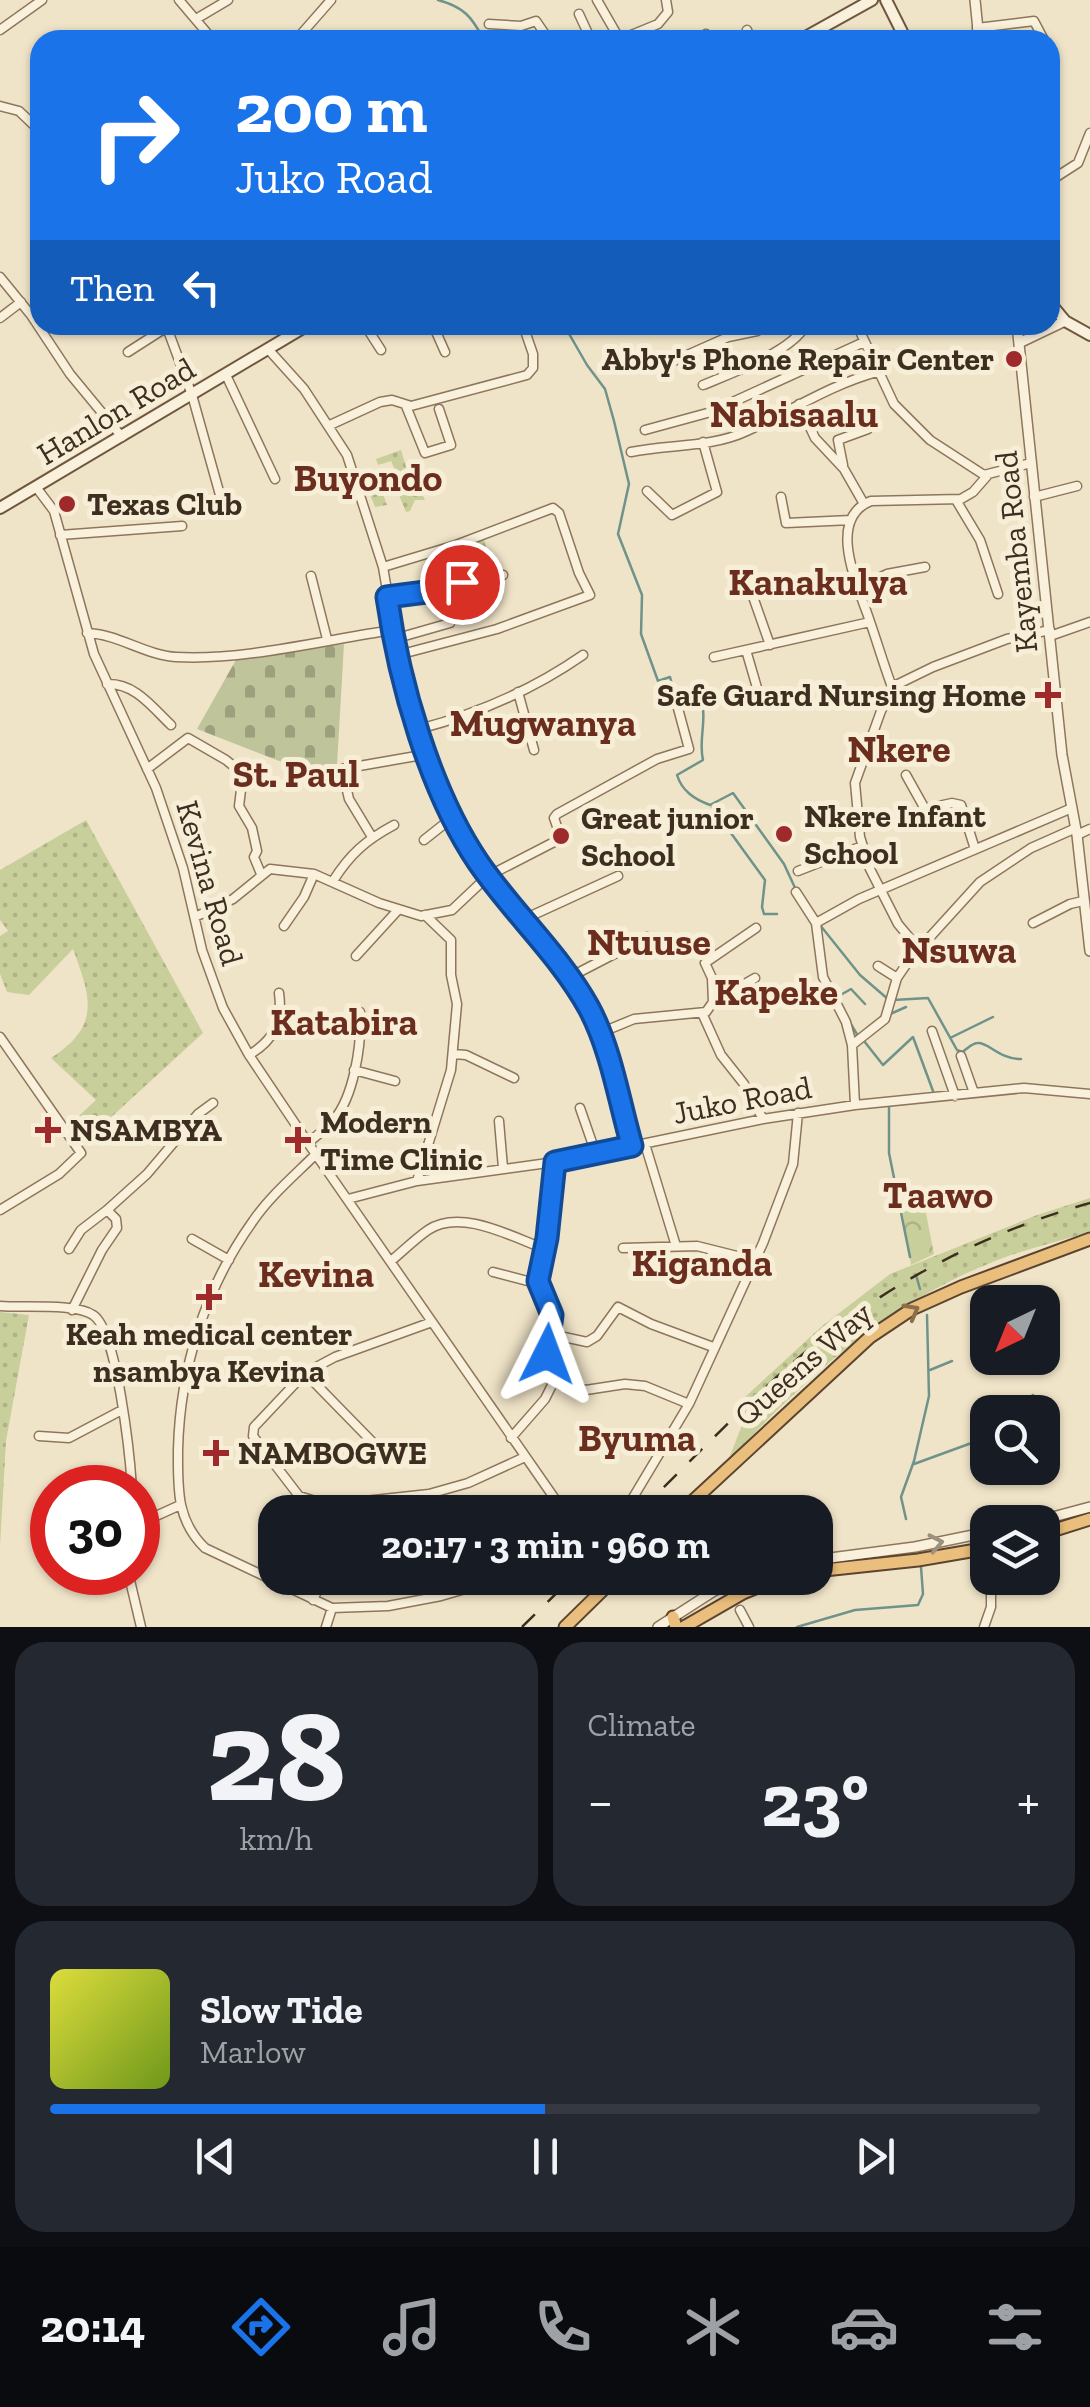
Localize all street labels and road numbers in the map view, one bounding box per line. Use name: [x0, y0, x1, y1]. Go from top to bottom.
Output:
street label: Hanlon Road: [30, 349, 202, 473]
street label: Kayemba Road: [986, 449, 1045, 655]
street label: Kevina Road: [168, 796, 252, 970]
street label: Juko Road: [669, 1068, 815, 1132]
street label: Queens Way: [726, 1294, 880, 1434]

